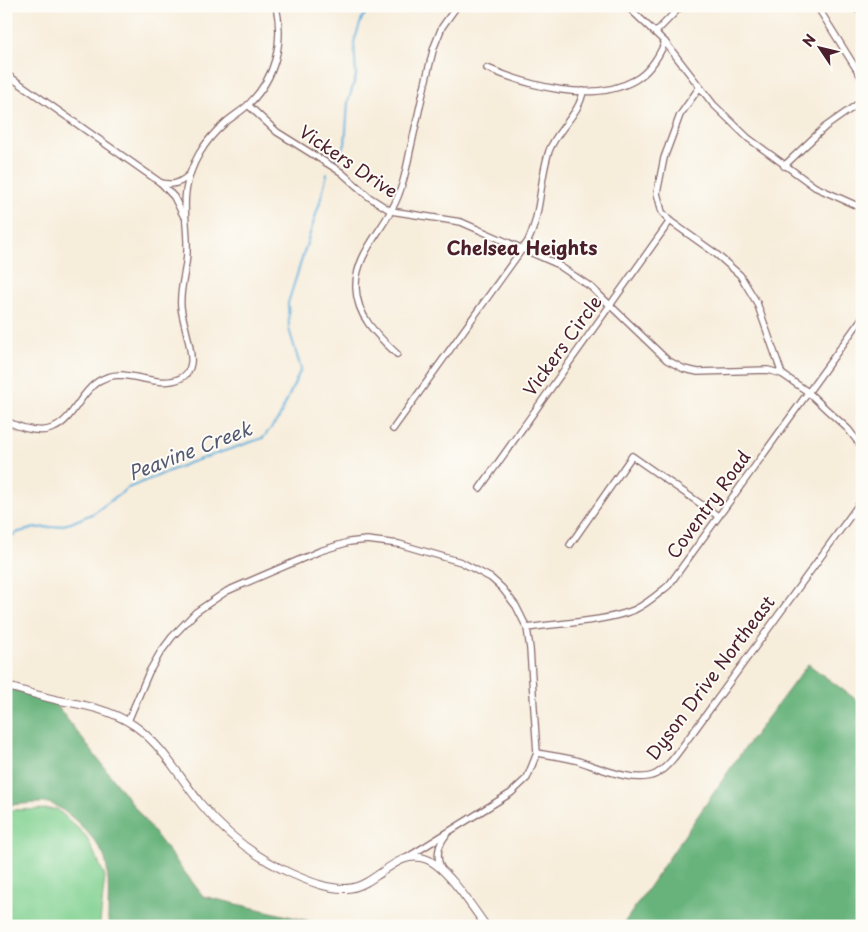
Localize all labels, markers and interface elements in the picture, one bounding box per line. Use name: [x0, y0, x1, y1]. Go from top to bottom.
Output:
north arrow: [796, 22, 846, 72]
text: N: [797, 30, 821, 51]
street label: Vickers Drive: [294, 118, 404, 204]
district label: Chelsea Heights: [446, 233, 598, 261]
street label: Vickers Circle: [516, 289, 608, 401]
water label: Peavine Creek: [124, 413, 257, 486]
street label: Coventry Road: [659, 444, 756, 564]
street label: Dyson Drive Northeast: [639, 589, 781, 765]

